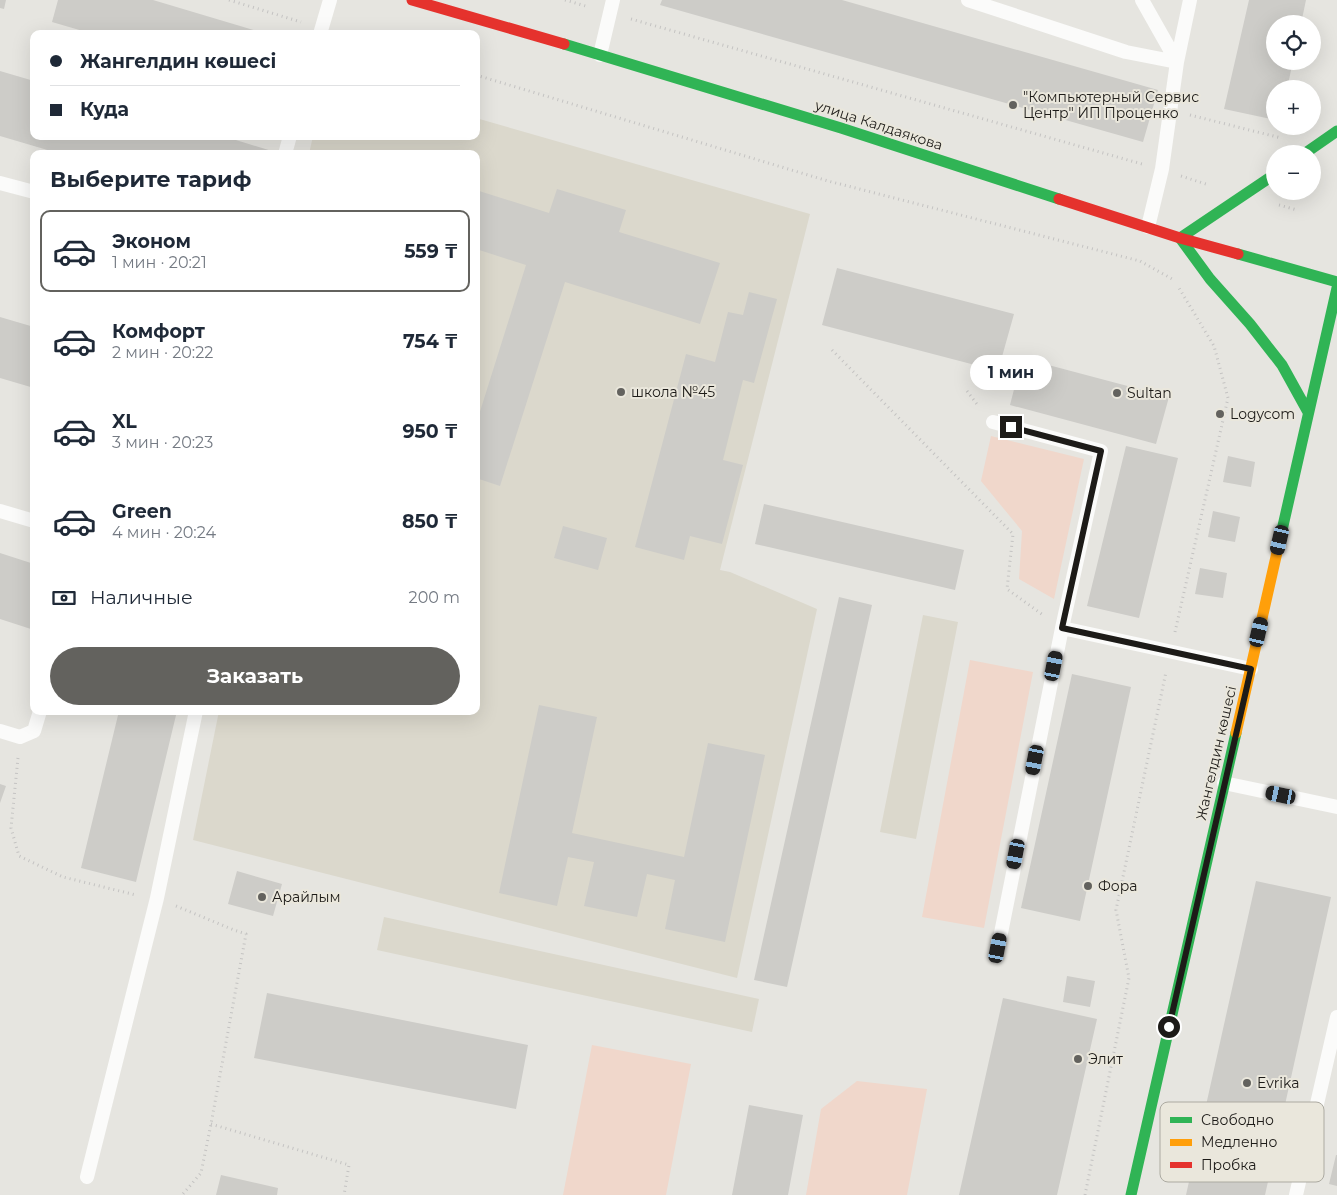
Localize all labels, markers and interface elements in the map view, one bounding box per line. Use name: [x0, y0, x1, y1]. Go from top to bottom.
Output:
map controls: [1266, 15, 1321, 200]
button: locate: [1266, 15, 1321, 70]
text: Жангелдин көшесі: [80, 50, 276, 73]
button: +: [1266, 80, 1321, 135]
place label: "Компьютерный Сервис Центр" ИП Проценко: [1023, 88, 1199, 122]
street label: улица Калдаякова: [812, 96, 945, 154]
text: Куда: [80, 98, 129, 121]
marker: "Компьютерный Сервис Центр" ИП Проценко: [1007, 99, 1019, 111]
button: −: [1266, 145, 1321, 200]
text: Выберите тариф: [50, 166, 251, 193]
icon: car: [52, 229, 97, 274]
text: Эконом: [112, 230, 191, 253]
text: 559 ₸: [404, 240, 458, 263]
text: 1 мин · 20:21: [112, 253, 207, 272]
icon: car: [52, 319, 97, 364]
text: Комфорт: [112, 320, 205, 343]
text: 754 ₸: [403, 330, 458, 353]
text: 2 мин · 20:22: [112, 343, 213, 362]
callout: 1 мин: [970, 354, 1052, 390]
text: 1 мин: [988, 363, 1034, 382]
place label: школа №45: [631, 383, 715, 401]
place label: Sultan: [1127, 384, 1172, 402]
marker: школа №45: [615, 386, 627, 398]
marker: Sultan: [1111, 387, 1123, 399]
place label: Logycom: [1230, 405, 1295, 423]
marker: Logycom: [1214, 408, 1226, 420]
icon: car: [52, 409, 97, 454]
text: XL: [112, 410, 137, 433]
route end: [1000, 416, 1022, 438]
text: 950 ₸: [402, 420, 458, 443]
text: 3 мин · 20:23: [112, 433, 213, 452]
icon: car: [52, 499, 97, 544]
text: Green: [112, 500, 172, 523]
text: 850 ₸: [402, 510, 458, 533]
text: 4 мин · 20:24: [112, 523, 216, 542]
car: [1269, 524, 1290, 556]
icon: cash: [50, 584, 78, 612]
text: Наличные: [90, 586, 193, 609]
text: 200 m: [409, 588, 460, 607]
car: [1248, 616, 1269, 648]
button: Заказать: [50, 647, 460, 705]
car: [1043, 650, 1064, 682]
street label: Жангелдин көшесі: [1192, 684, 1240, 822]
car: [1024, 744, 1045, 776]
car: [1264, 785, 1297, 805]
car: [1005, 838, 1026, 870]
place label: Фора: [1098, 877, 1137, 895]
marker: Фора: [1082, 880, 1094, 892]
place label: Арайлым: [272, 888, 341, 906]
marker: Арайлым: [256, 891, 268, 903]
car: [987, 932, 1008, 964]
route start: [1158, 1016, 1180, 1038]
place label: Элит: [1088, 1050, 1123, 1068]
marker: Элит: [1072, 1053, 1084, 1065]
place label: Evrika: [1257, 1074, 1300, 1092]
marker: Evrika: [1241, 1077, 1253, 1089]
legend: [1160, 1102, 1324, 1182]
text: Свободно: [1201, 1111, 1274, 1129]
text: Медленно: [1201, 1133, 1277, 1151]
text: Пробка: [1201, 1156, 1256, 1174]

